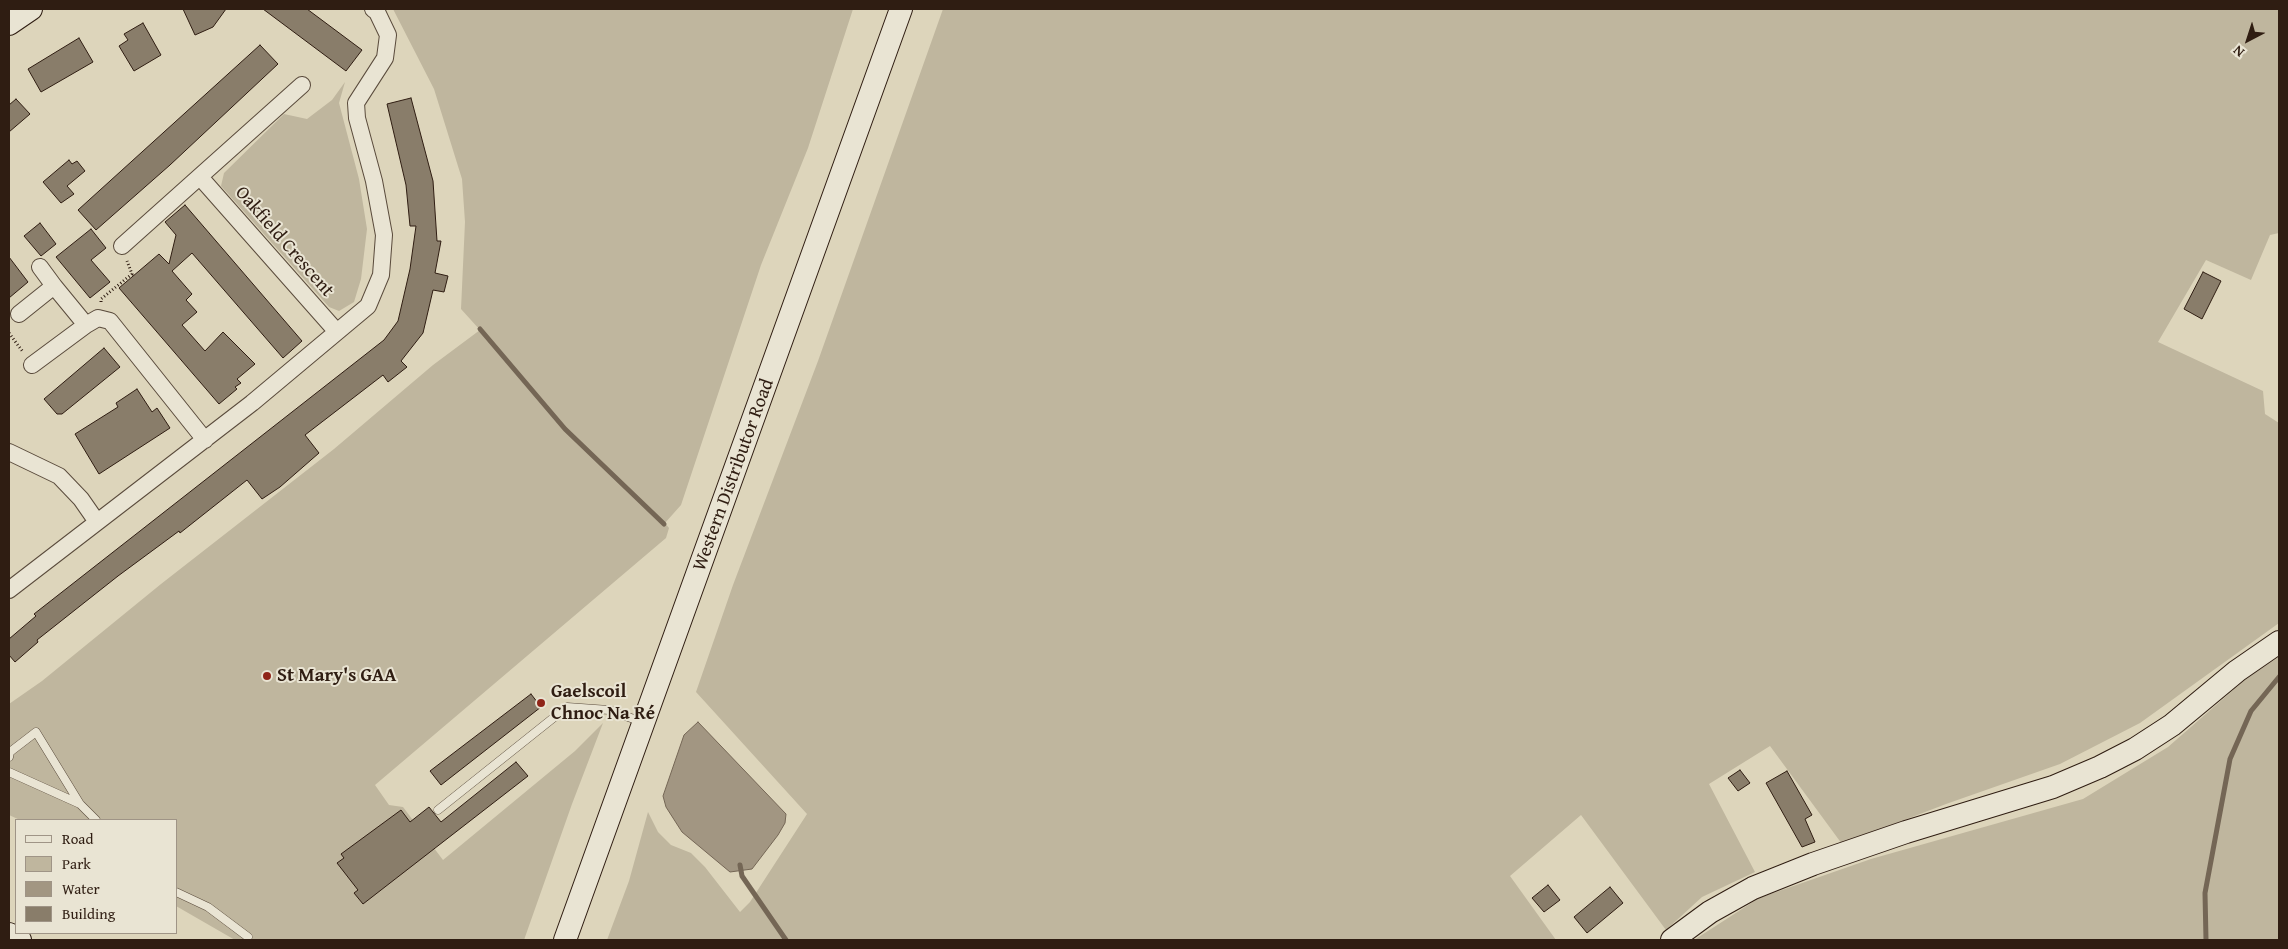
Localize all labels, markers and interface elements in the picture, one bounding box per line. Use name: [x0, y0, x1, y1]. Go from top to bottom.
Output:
north arrow: [2223, 15, 2273, 65]
text: N: [2228, 41, 2248, 62]
street label: Oakfield Crescent: [230, 182, 338, 302]
street label: Western Distributor Road: [689, 376, 779, 574]
place label: St Mary's GAA: [277, 665, 396, 687]
marker: St Mary's GAA: [261, 670, 273, 682]
place label: Gaelscoil Chnoc Na Ré: [551, 681, 655, 725]
marker: Gaelscoil Chnoc Na Ré: [535, 697, 547, 709]
legend: [15, 819, 178, 934]
text: Road: [62, 828, 93, 849]
text: Park: [62, 853, 91, 874]
text: Water: [62, 878, 100, 899]
text: Building: [62, 903, 115, 924]

